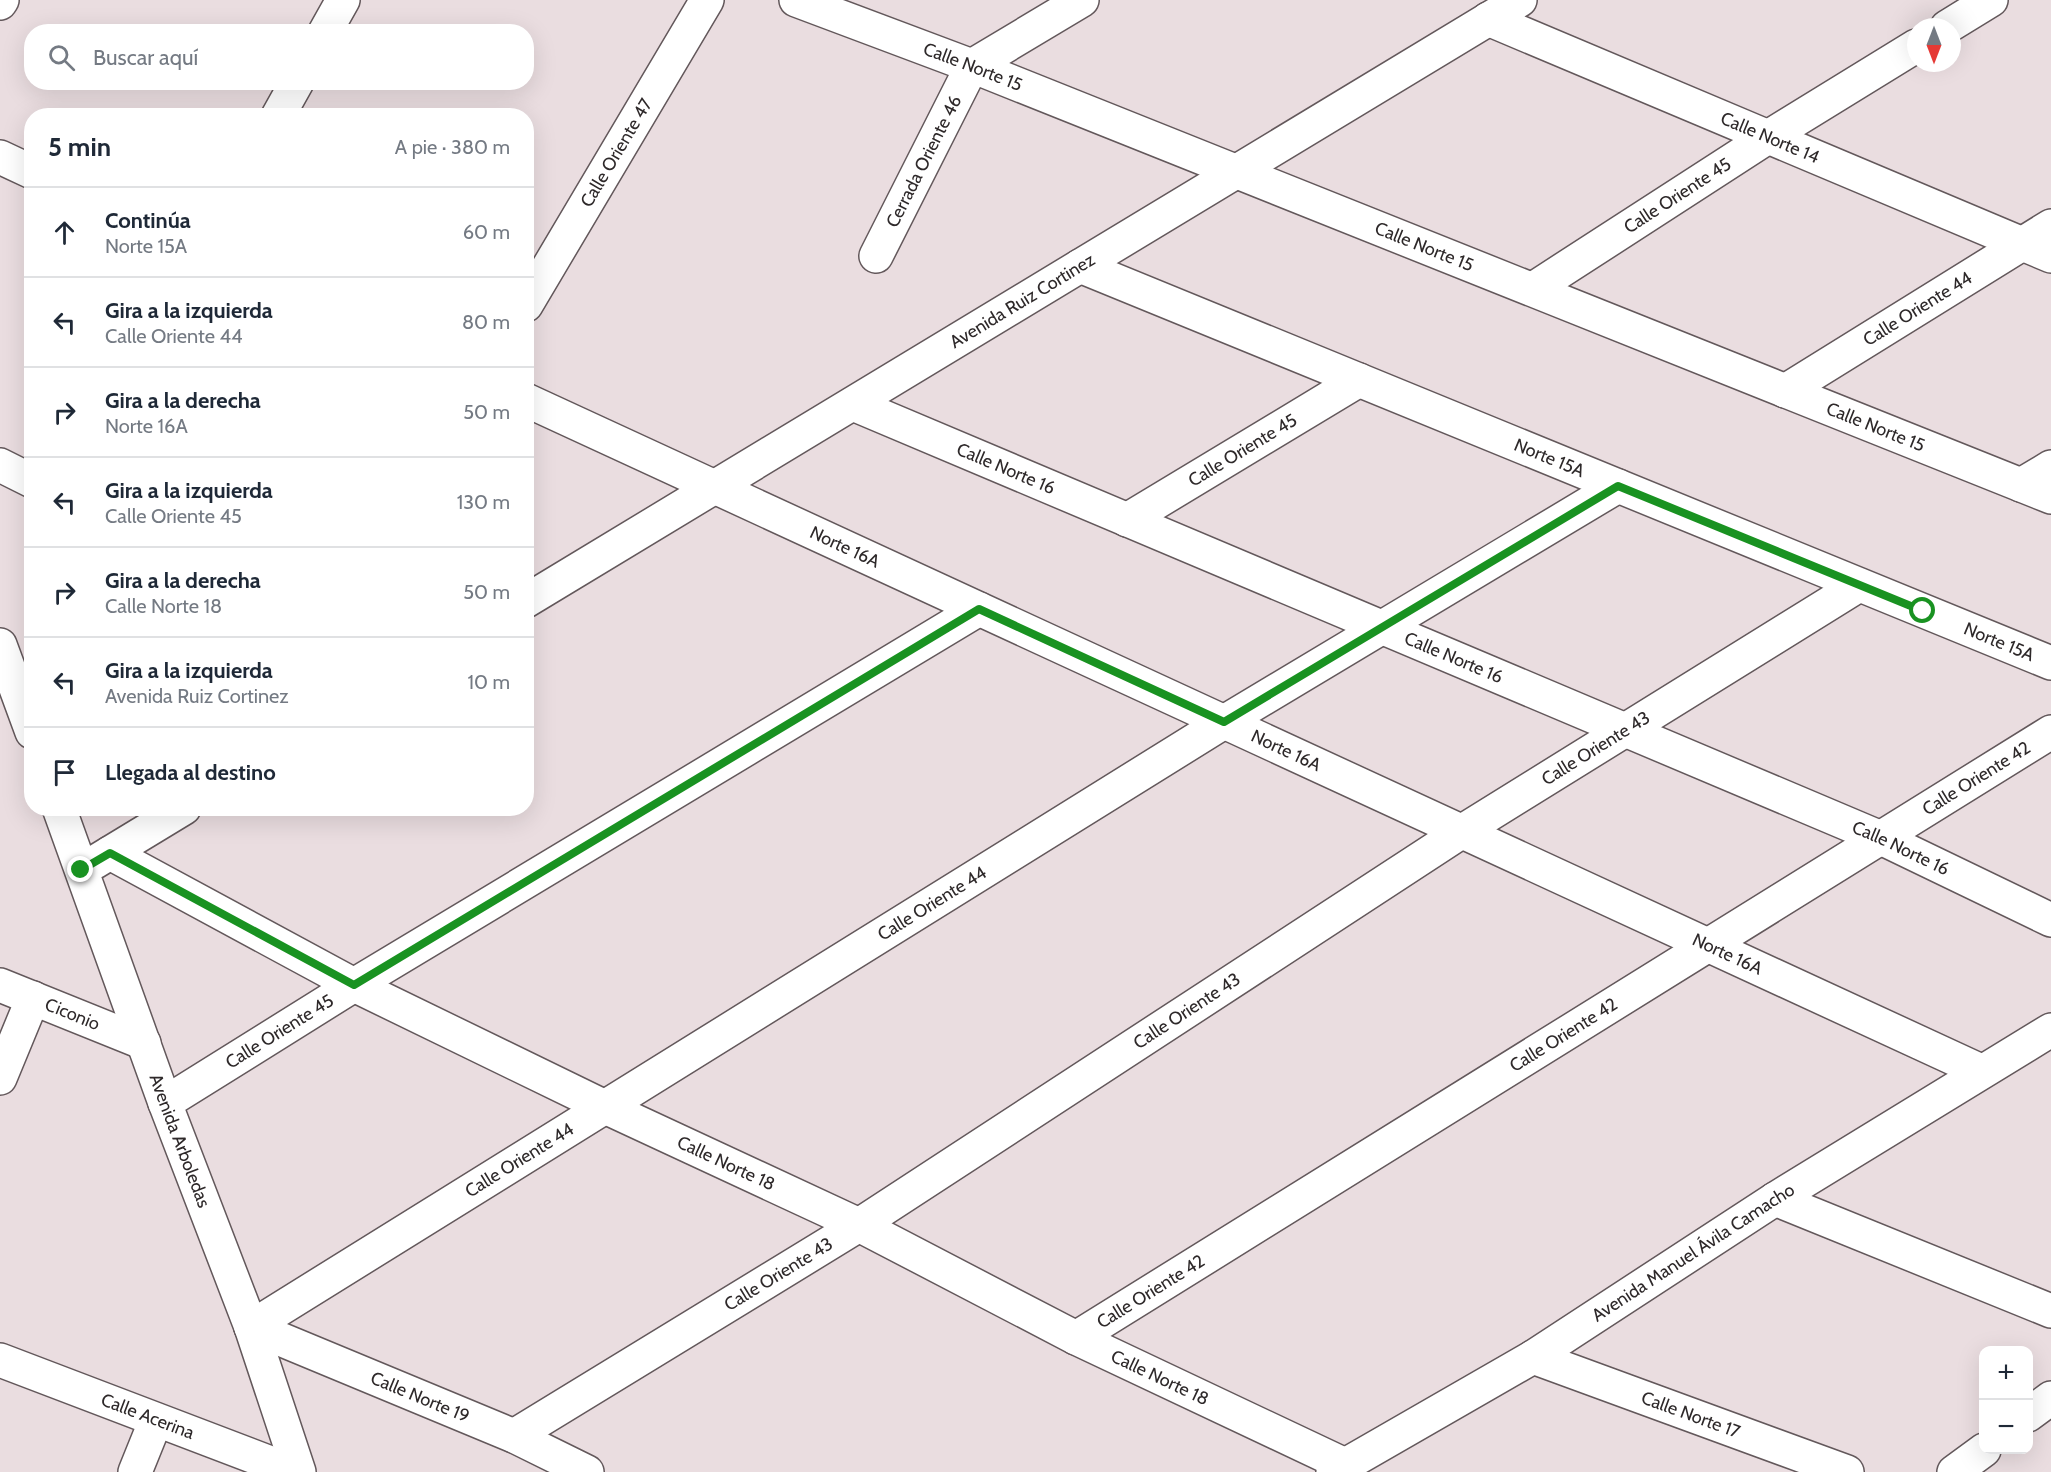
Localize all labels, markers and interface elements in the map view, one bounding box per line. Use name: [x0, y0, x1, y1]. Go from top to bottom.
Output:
north arrow: [1907, 18, 1961, 72]
search box: [24, 24, 534, 90]
street label: Calle Norte 15: [920, 38, 1026, 96]
icon: search: [45, 41, 78, 74]
text: Buscar aquí: [93, 44, 198, 71]
street label: Cerrada Oriente 46: [881, 92, 966, 231]
street label: Calle Oriente 47: [576, 94, 657, 211]
street label: Calle Norte 14: [1717, 107, 1823, 168]
text: 5 min: [48, 131, 111, 163]
text: A pie · 380 m: [395, 135, 510, 159]
street label: Calle Oriente 45: [1620, 153, 1735, 238]
text: Continúa: [105, 207, 191, 234]
icon: ahead: [48, 216, 81, 249]
street label: Calle Norte 15: [1372, 217, 1477, 276]
text: 60 m: [463, 220, 510, 244]
text: Norte 15A: [105, 234, 187, 258]
street label: Avenida Ruiz Cortinez: [946, 248, 1099, 353]
street label: Calle Oriente 44: [1859, 267, 1976, 351]
text: Gira a la izquierda: [105, 297, 273, 324]
icon: left: [48, 306, 81, 339]
text: 80 m: [462, 310, 510, 334]
text: Calle Oriente 44: [105, 324, 243, 348]
text: Gira a la derecha: [105, 387, 261, 414]
icon: right: [48, 396, 81, 429]
street label: Calle Norte 15: [1823, 397, 1928, 457]
text: 50 m: [463, 400, 510, 424]
street label: Calle Oriente 45: [1184, 409, 1301, 492]
text: Norte 16A: [105, 414, 188, 438]
street label: Norte 15A: [1511, 434, 1588, 482]
street label: Calle Norte 16: [953, 438, 1059, 499]
text: Gira a la izquierda: [105, 477, 273, 504]
icon: left: [48, 486, 81, 519]
text: 130 m: [457, 490, 510, 514]
text: Calle Oriente 45: [105, 504, 242, 528]
street label: Norte 16A: [806, 521, 883, 573]
text: Gira a la derecha: [105, 567, 261, 594]
icon: right: [48, 576, 81, 609]
text: 50 m: [463, 580, 510, 604]
text: Calle Norte 18: [105, 594, 222, 618]
route start: [1909, 597, 1935, 623]
street label: Norte 15A: [1961, 618, 2038, 666]
street label: Calle Norte 16: [1401, 627, 1506, 688]
text: Gira a la izquierda: [105, 657, 273, 684]
icon: left: [48, 666, 81, 699]
text: 10 m: [467, 670, 510, 694]
text: Avenida Ruiz Cortinez: [105, 684, 289, 708]
street label: Calle Oriente 43: [1538, 706, 1654, 790]
street label: Norte 16A: [1248, 725, 1325, 776]
street label: Calle Oriente 42: [1918, 737, 2034, 820]
icon: arrive: [48, 756, 81, 789]
text: Llegada al destino: [105, 759, 276, 786]
street label: Calle Norte 16: [1849, 816, 1953, 880]
route end: [67, 856, 93, 882]
street label: Calle Oriente 44: [874, 861, 991, 946]
street label: Norte 16A: [1689, 928, 1766, 980]
street label: Calle Oriente 43: [1129, 968, 1245, 1054]
street label: Calle Oriente 45: [221, 990, 338, 1073]
street label: Ciconio: [42, 993, 103, 1035]
street label: Calle Oriente 42: [1505, 993, 1622, 1077]
street label: Avenida Arboledas: [144, 1071, 215, 1211]
street label: Calle Oriente 44: [461, 1118, 578, 1202]
street label: Calle Norte 18: [674, 1131, 779, 1195]
street label: Avenida Manuel Ávila Camacho: [1588, 1179, 1799, 1327]
street label: Calle Oriente 43: [720, 1233, 837, 1316]
street label: Calle Oriente 42: [1093, 1250, 1209, 1333]
street label: Calle Norte 18: [1107, 1345, 1212, 1410]
map controls: [1979, 1346, 2033, 1454]
button: +: [1979, 1346, 2033, 1400]
street label: Calle Norte 19: [367, 1367, 473, 1427]
street label: Calle Norte 17: [1638, 1387, 1743, 1443]
street label: Calle Acerina: [98, 1389, 198, 1444]
button: −: [1979, 1400, 2033, 1454]

